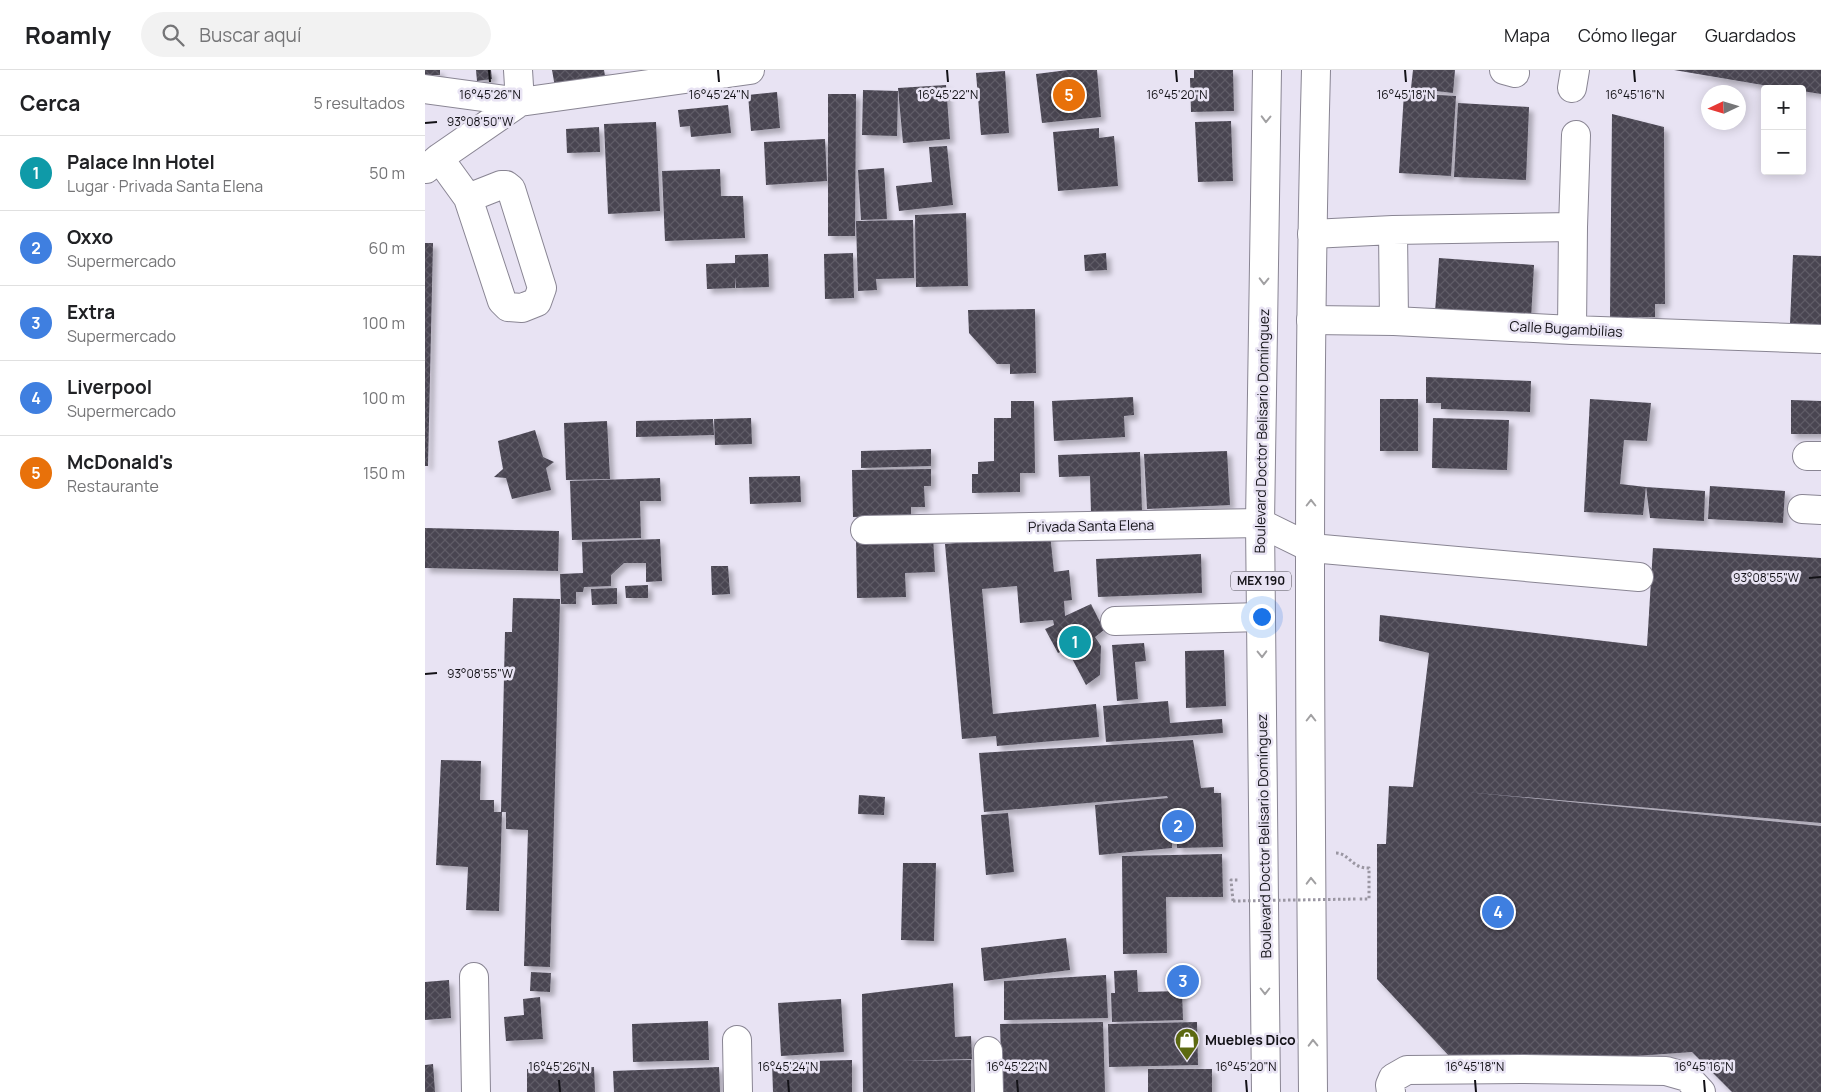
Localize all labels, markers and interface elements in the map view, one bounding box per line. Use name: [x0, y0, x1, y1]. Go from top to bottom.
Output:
search box: [141, 12, 491, 57]
text: Roamly: [25, 18, 111, 51]
icon: search: [159, 21, 187, 49]
text: Buscar aquí: [199, 22, 301, 48]
text: Mapa: [1504, 23, 1550, 47]
text: Cómo llegar: [1578, 23, 1677, 47]
text: Guardados: [1705, 23, 1796, 47]
pin: 5: [1053, 76, 1085, 114]
north arrow: [1701, 85, 1746, 130]
map controls: [1761, 85, 1806, 175]
button: +: [1761, 85, 1806, 130]
text: 16°45'26"N: [459, 86, 521, 103]
text: 16°45'24"N: [689, 86, 749, 103]
text: 16°45'22"N: [918, 86, 978, 103]
text: 16°45'20"N: [1146, 86, 1208, 103]
text: 16°45'18"N: [1377, 86, 1435, 103]
text: 16°45'16"N: [1605, 86, 1665, 103]
text: Cerca: [20, 89, 80, 117]
text: 5 resultados: [313, 92, 405, 114]
text: 93°08'50"W: [447, 113, 514, 130]
one-way arrow: [1261, 115, 1271, 123]
button: −: [1761, 130, 1806, 175]
text: Palace Inn Hotel: [67, 149, 215, 175]
text: 1: [32, 162, 40, 184]
text: 50 m: [369, 162, 405, 184]
text: Lugar · Privada Santa Elena: [67, 175, 263, 197]
text: Oxxo: [67, 224, 113, 250]
text: 2: [31, 237, 41, 259]
text: 60 m: [369, 237, 405, 259]
text: Supermercado: [67, 250, 176, 272]
one-way arrow: [1259, 278, 1269, 285]
text: Extra: [67, 299, 115, 325]
street label: Boulevard Doctor Belisario Domínguez: [1250, 308, 1273, 554]
text: 3: [31, 312, 41, 334]
text: 100 m: [362, 312, 405, 334]
street label: Calle Bugambilias: [1509, 316, 1623, 341]
text: Supermercado: [67, 325, 176, 347]
text: Liverpool: [67, 374, 152, 400]
text: 4: [31, 387, 41, 409]
text: 100 m: [362, 387, 405, 409]
text: Supermercado: [67, 400, 176, 422]
text: McDonald's: [67, 449, 173, 475]
text: 5: [31, 462, 41, 484]
text: 150 m: [363, 462, 405, 484]
text: Restaurante: [67, 475, 159, 497]
one-way arrow: [1306, 499, 1316, 507]
street label: Privada Santa Elena: [1028, 515, 1154, 536]
text: 93°08'55"W: [1733, 569, 1800, 586]
road number: MEX 190: [1231, 572, 1291, 590]
your location: [1249, 604, 1275, 630]
pin: 1: [1059, 623, 1091, 661]
one-way arrow: [1257, 650, 1267, 658]
text: 93°08'55"W: [447, 665, 514, 682]
street label: Boulevard Doctor Belisario Domínguez: [1252, 713, 1275, 959]
one-way arrow: [1306, 714, 1316, 722]
pin: 2: [1162, 807, 1194, 845]
one-way arrow: [1306, 877, 1316, 884]
pin: 4: [1482, 893, 1514, 931]
pin: 3: [1167, 962, 1199, 1000]
one-way arrow: [1260, 988, 1270, 995]
shop icon: Muebles Dico: [1174, 1027, 1200, 1061]
place label: Muebles Dico: [1205, 1030, 1296, 1049]
one-way arrow: [1308, 1039, 1318, 1047]
text: 16°45'26"N: [528, 1058, 590, 1075]
text: 16°45'24"N: [758, 1058, 818, 1075]
text: 16°45'22"N: [987, 1058, 1047, 1075]
text: 16°45'20"N: [1215, 1058, 1277, 1075]
text: 16°45'18"N: [1446, 1058, 1504, 1075]
text: 16°45'16"N: [1674, 1058, 1734, 1075]

